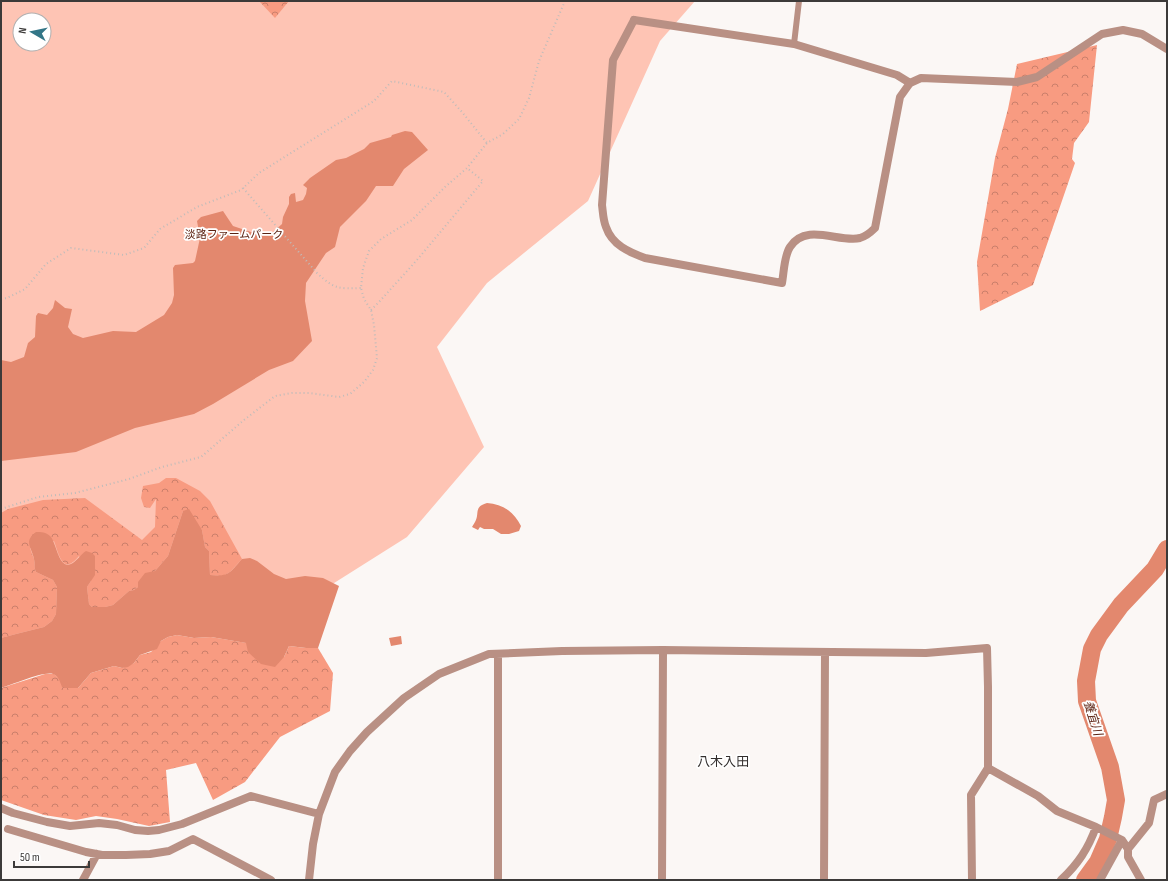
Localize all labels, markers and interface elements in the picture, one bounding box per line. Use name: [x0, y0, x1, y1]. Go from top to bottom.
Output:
north arrow: [12, 12, 52, 52]
text: N: [16, 26, 30, 34]
park label: 淡路ファームパーク: [185, 228, 283, 241]
water label: 養宜川: [1080, 699, 1106, 739]
district label: 八木入田: [697, 754, 749, 770]
scale bar: [14, 843, 89, 869]
text: 50 m: [20, 850, 40, 865]

